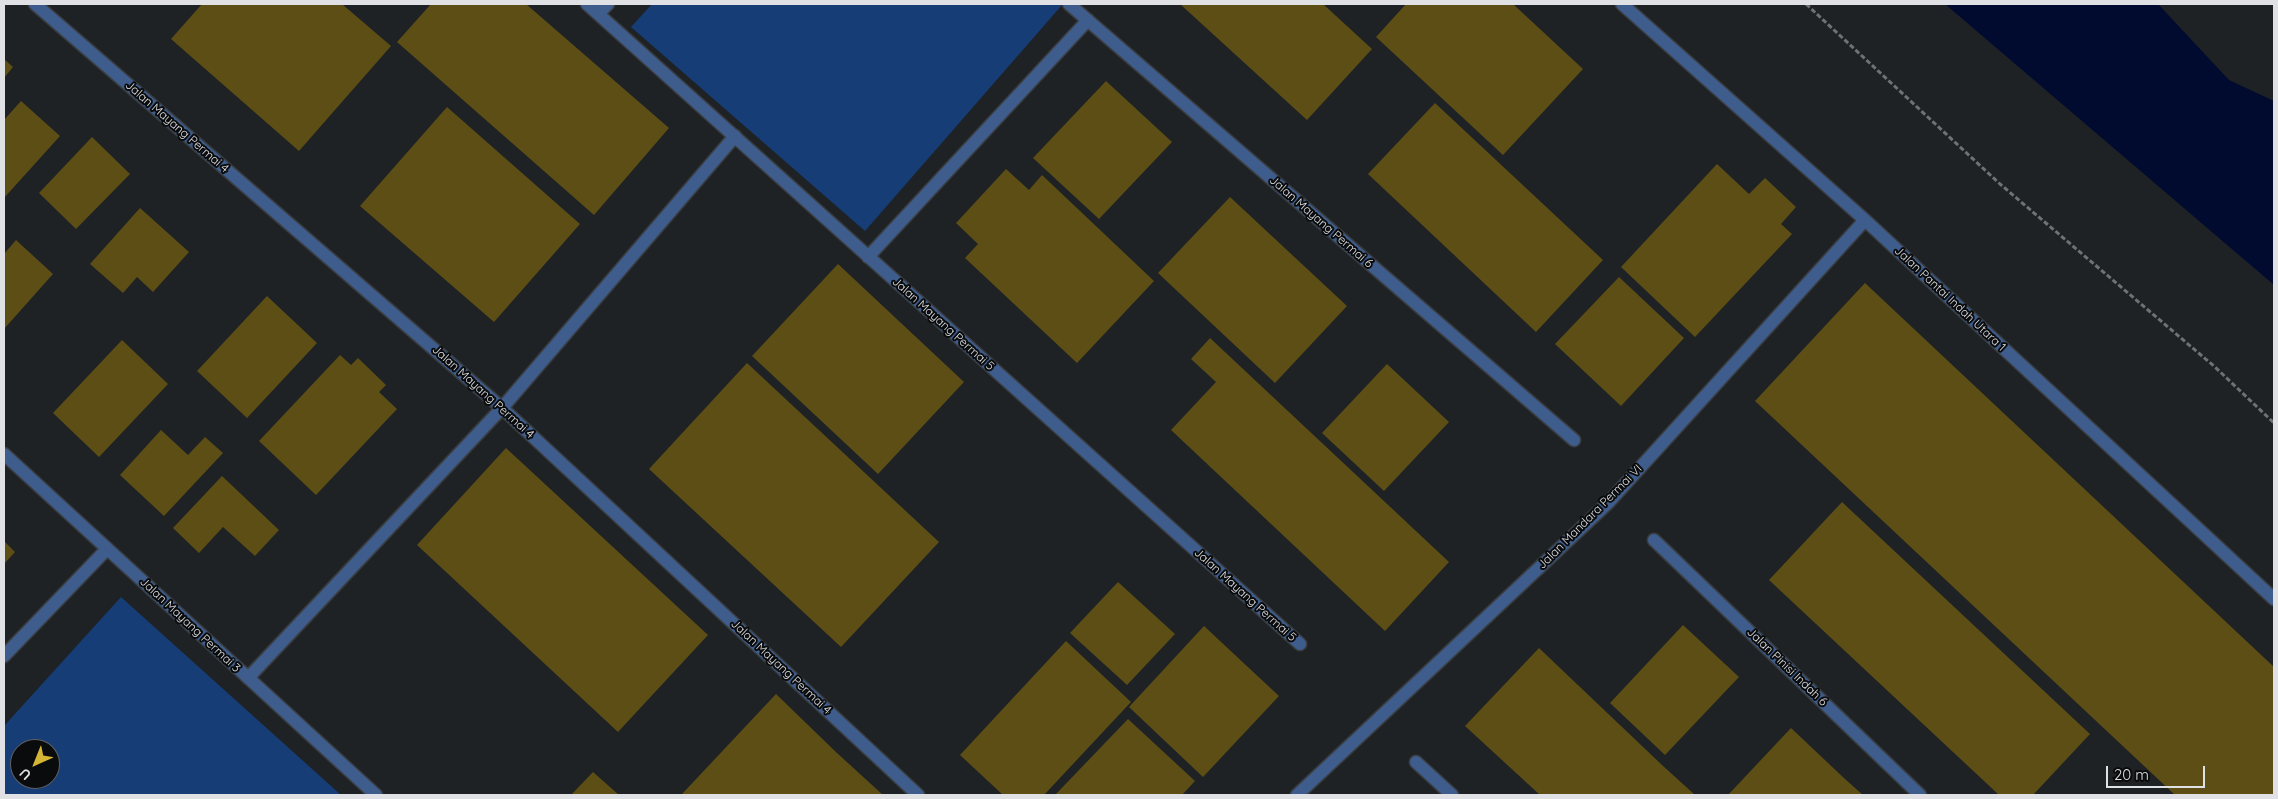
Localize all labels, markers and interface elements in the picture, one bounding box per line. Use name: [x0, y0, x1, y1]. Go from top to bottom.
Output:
street label: Jalan Mayang Permai 4: [122, 78, 232, 176]
street label: Jalan Mayang Permai 6: [1266, 173, 1376, 271]
street label: Jalan Pantai Indah Utara 1: [1891, 244, 2009, 354]
street label: Jalan Mayang Permai 5: [889, 274, 997, 374]
street label: Jalan Mayang Permai 4: [429, 342, 537, 442]
street label: Jalan Mandara Permai VI: [1535, 462, 1645, 572]
street label: Jalan Mayang Permai 5: [1191, 545, 1299, 645]
street label: Jalan Mayang Permai 3: [137, 575, 243, 675]
street label: Jalan Mayang Permai 4: [728, 617, 834, 717]
street label: Jalan Pinisi Indah 6: [1744, 625, 1830, 709]
north arrow: [10, 739, 60, 789]
scale bar: [2108, 756, 2207, 788]
text: U: [15, 764, 35, 784]
text: 20 m: [2114, 765, 2149, 784]

